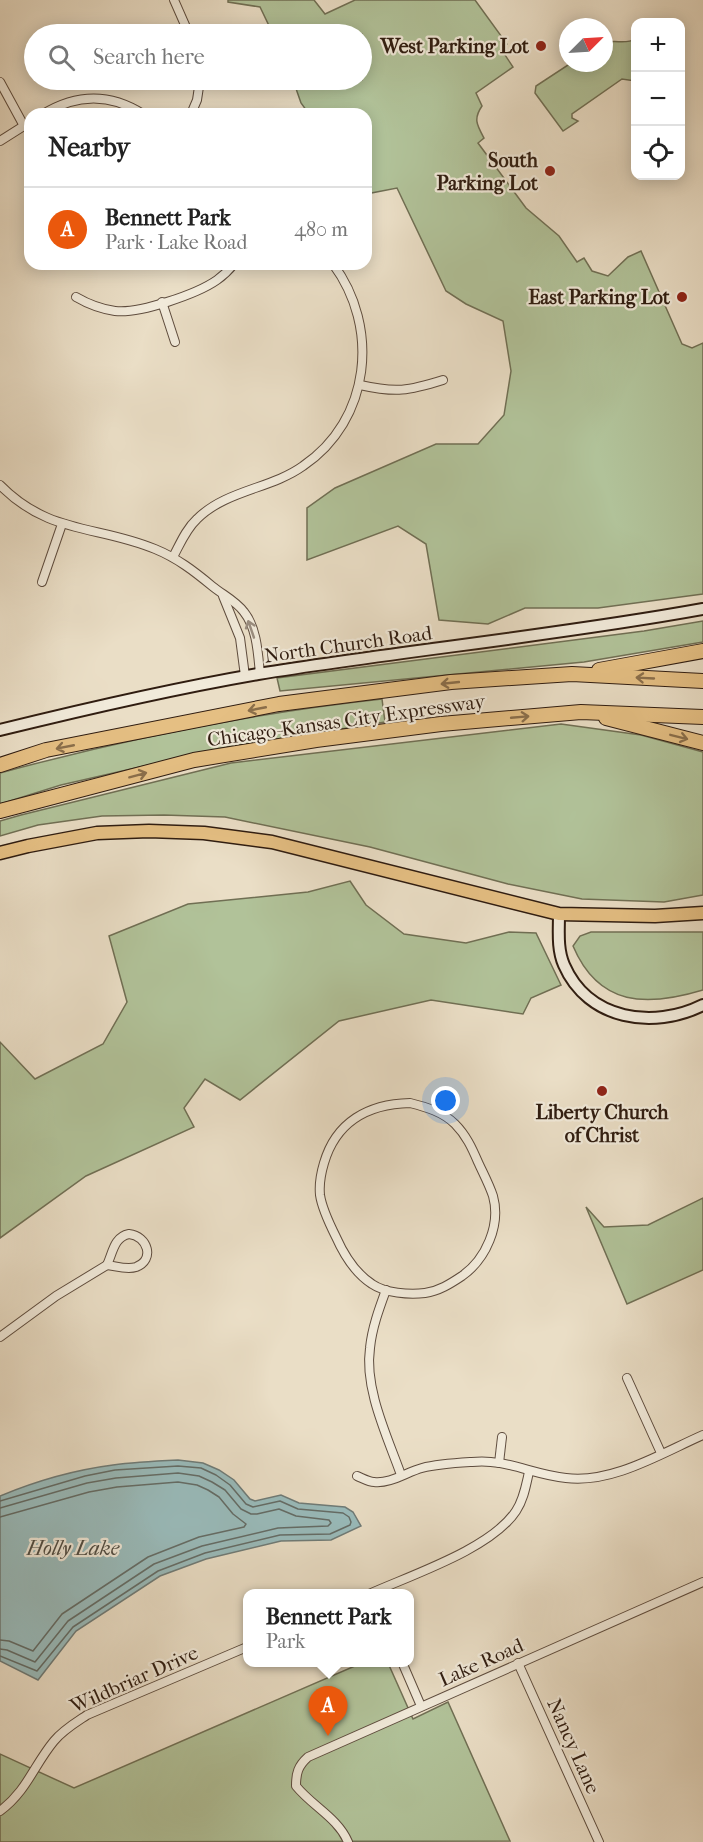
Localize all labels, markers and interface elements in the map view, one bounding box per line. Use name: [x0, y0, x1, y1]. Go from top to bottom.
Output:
north arrow: [559, 18, 613, 72]
map controls: [631, 18, 685, 180]
button: +: [631, 18, 685, 72]
search box: [24, 24, 372, 90]
place label: West Parking Lot: [379, 35, 530, 58]
marker: West Parking Lot: [534, 39, 548, 53]
icon: search: [45, 41, 78, 74]
text: Search here: [93, 44, 205, 70]
button: −: [631, 72, 685, 126]
button: locate: [631, 126, 685, 180]
text: Nearby: [48, 132, 130, 163]
place label: South Parking Lot: [436, 149, 539, 195]
marker: South Parking Lot: [543, 164, 557, 178]
text: Bennett Park: [105, 205, 231, 231]
text: A: [61, 218, 74, 241]
text: 480 m: [294, 218, 348, 241]
text: Park · Lake Road: [105, 231, 247, 254]
place label: East Parking Lot: [528, 286, 671, 309]
marker: East Parking Lot: [675, 290, 689, 304]
one-way arrow: [245, 620, 256, 638]
street label: North Church Road: [263, 621, 434, 668]
one-way arrow: [635, 672, 655, 683]
one-way arrow: [441, 678, 460, 689]
street label: Chicago-Kansas City Expressway: [206, 689, 488, 751]
one-way arrow: [247, 704, 267, 715]
one-way arrow: [510, 711, 529, 722]
one-way arrow: [669, 732, 688, 743]
one-way arrow: [56, 742, 76, 753]
one-way arrow: [128, 769, 147, 780]
marker: Liberty Church of Christ: [595, 1084, 609, 1098]
your location: [431, 1086, 460, 1115]
place label: Liberty Church of Christ: [536, 1101, 669, 1147]
water label: Holly Lake: [26, 1536, 120, 1560]
popup: [243, 1589, 414, 1667]
text: Bennett Park: [266, 1604, 391, 1630]
text: Park: [266, 1630, 305, 1653]
street label: Lake Road: [435, 1633, 528, 1691]
street label: Wildbriar Drive: [66, 1641, 202, 1718]
pin: A: [308, 1686, 348, 1736]
street label: Nancy Lane: [542, 1695, 605, 1798]

